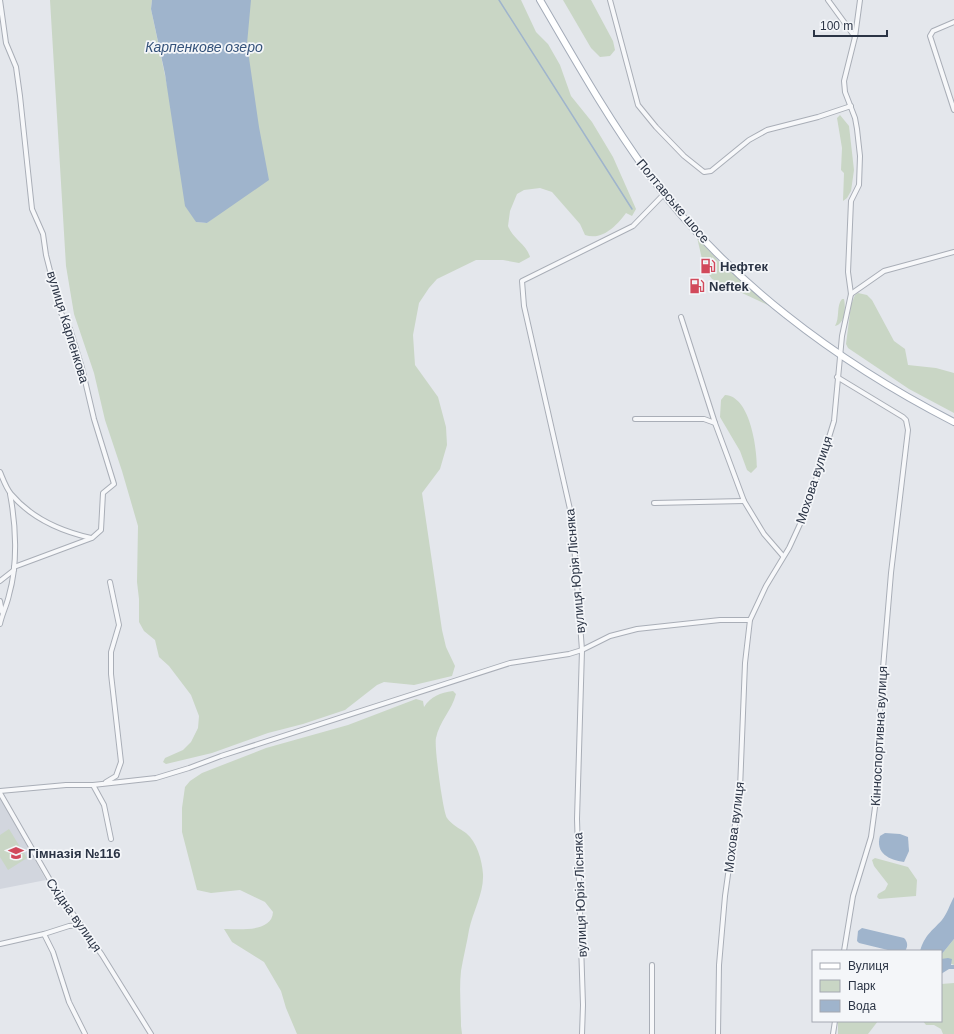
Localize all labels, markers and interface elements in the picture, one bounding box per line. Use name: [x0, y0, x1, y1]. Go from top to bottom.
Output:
scale bar: [814, 12, 887, 38]
text: 100 m: [820, 19, 853, 33]
water label: Карпенкове озеро: [145, 39, 263, 55]
street label: Полтавське шосе: [634, 156, 712, 246]
fuel station icon: Нефтек: [699, 257, 717, 275]
place label: Нефтек: [720, 259, 768, 274]
street label: вулиця Карпенкова: [44, 269, 92, 386]
fuel station icon: Neftek: [688, 277, 706, 295]
place label: Neftek: [709, 279, 750, 294]
street label: Мохова вулиця: [793, 434, 835, 526]
street label: вулиця Юрія Лісняка: [562, 507, 588, 634]
street label: Кінноспортивна вулиця: [868, 666, 890, 806]
street label: Мохова вулиця: [721, 781, 747, 873]
street label: вулиця Юрія Лісняка: [570, 831, 590, 958]
school or university icon: Гімназія №116: [7, 844, 25, 862]
place label: Гімназія №116: [28, 846, 121, 861]
street label: Східна вулиця: [43, 875, 105, 955]
legend: [812, 950, 942, 1022]
text: Вулиця: [848, 959, 889, 973]
text: Парк: [848, 979, 876, 993]
text: Вода: [848, 999, 876, 1013]

